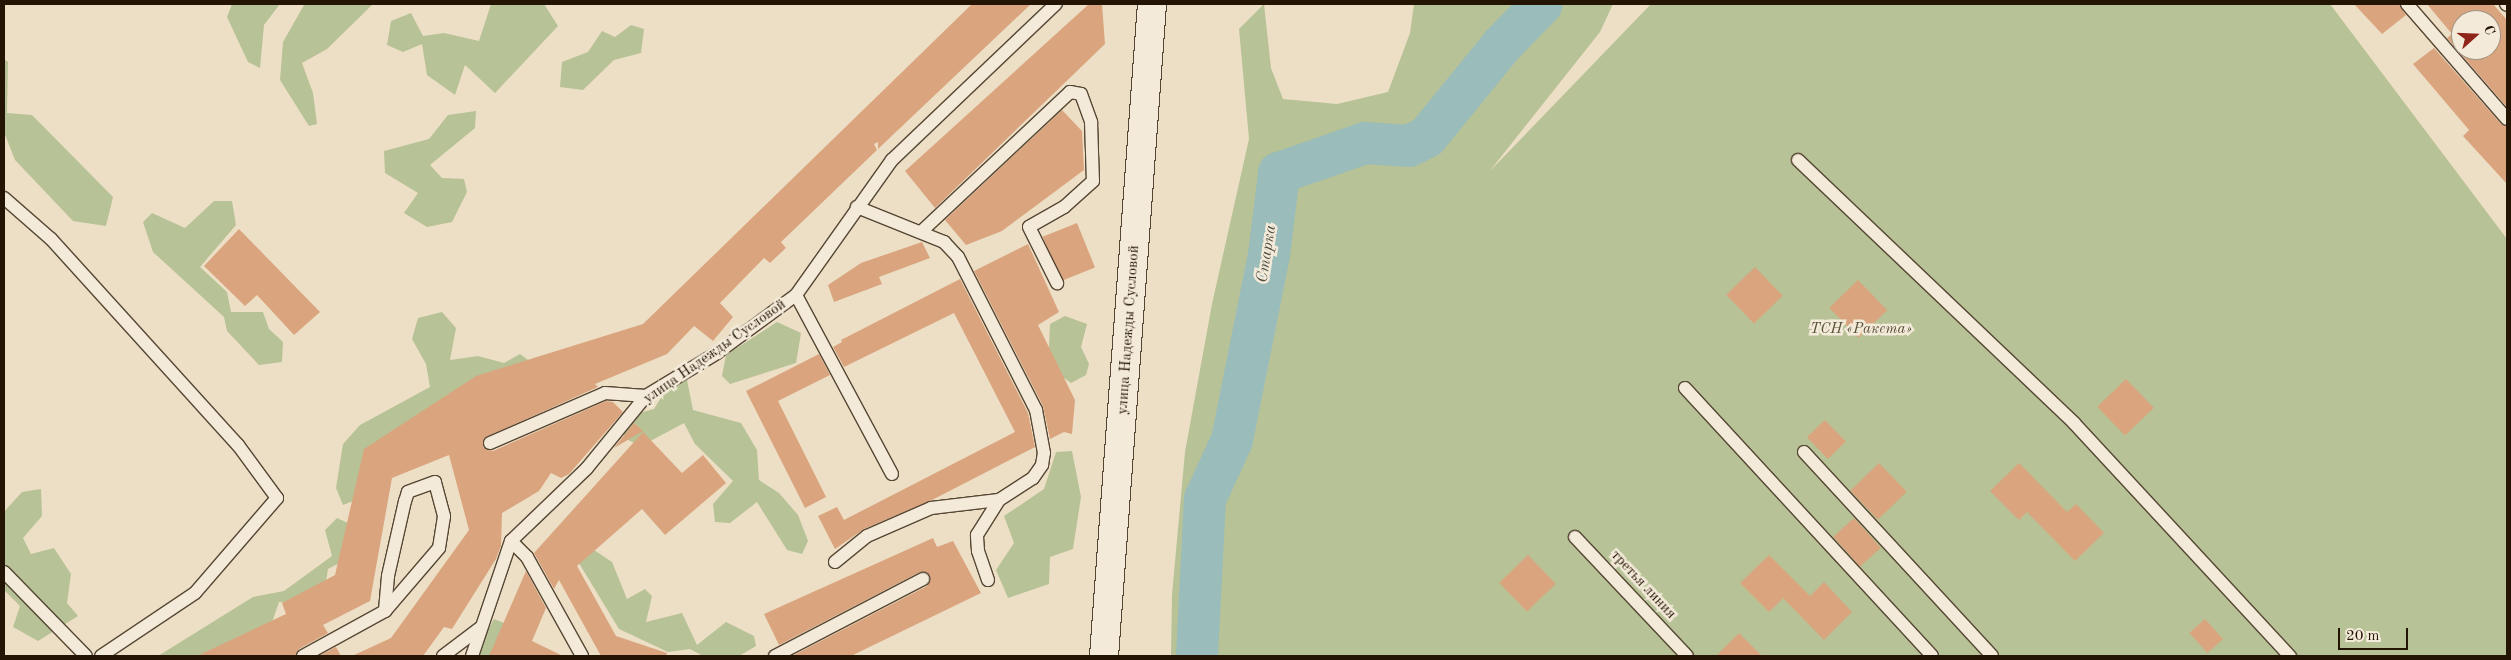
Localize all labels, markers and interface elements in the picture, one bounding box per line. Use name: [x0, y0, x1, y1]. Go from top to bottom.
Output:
north arrow: [2451, 10, 2501, 60]
text: С: [2481, 23, 2497, 37]
water label: Старка: [1253, 224, 1281, 284]
street label: улица Надежды Сусловой: [1114, 245, 1144, 415]
street label: улица Надежды Сусловой: [640, 296, 790, 408]
park label: ТСН «Ракета»: [1810, 321, 1912, 339]
street label: третья линия: [1607, 547, 1679, 623]
scale bar: [2341, 618, 2411, 650]
text: 20 m: [2346, 629, 2380, 644]

